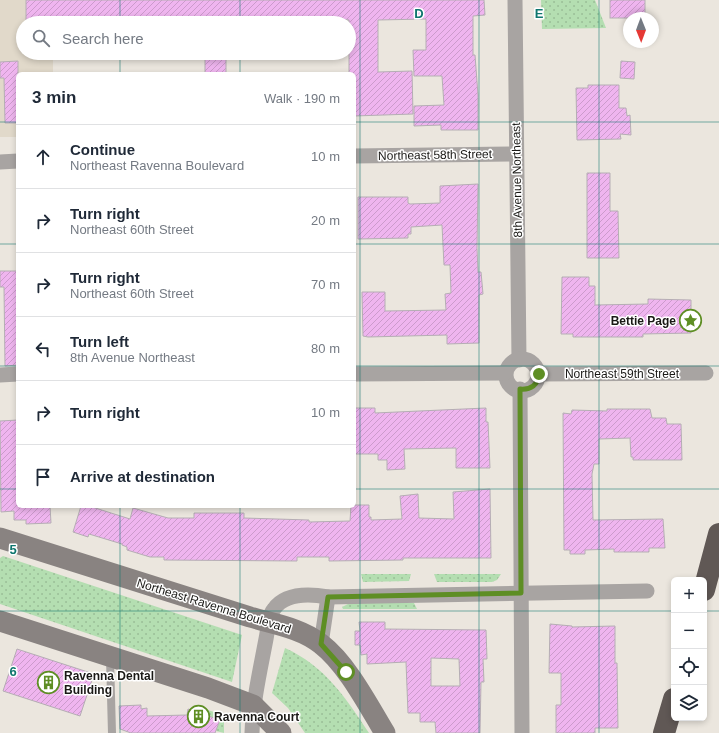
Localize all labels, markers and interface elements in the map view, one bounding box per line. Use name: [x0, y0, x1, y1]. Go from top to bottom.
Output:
text: D: [414, 6, 424, 21]
text: E: [535, 6, 544, 21]
north arrow: [623, 12, 659, 48]
search box: [16, 16, 356, 60]
icon: search: [30, 27, 52, 49]
text: Search here: [62, 30, 144, 47]
text: 3 min: [32, 88, 76, 107]
text: Walk · 190 m: [264, 91, 340, 106]
street label: 8th Avenue Northeast: [509, 122, 525, 238]
text: Continue: [70, 141, 135, 158]
icon: ahead: [32, 146, 54, 168]
street label: Northeast 58th Street: [378, 147, 493, 163]
text: 10 m: [311, 149, 340, 164]
text: Northeast Ravenna Boulevard: [70, 158, 244, 173]
text: Turn right: [70, 205, 140, 222]
icon: right: [32, 210, 54, 232]
text: 20 m: [311, 213, 340, 228]
text: Northeast 60th Street: [70, 222, 194, 237]
text: Turn right: [70, 269, 140, 286]
icon: right: [32, 274, 54, 296]
text: 70 m: [311, 277, 340, 292]
text: Northeast 60th Street: [70, 286, 194, 301]
place icon: Bettie Page: [678, 308, 704, 334]
place label: Bettie Page: [611, 314, 676, 328]
text: Turn left: [70, 333, 129, 350]
icon: left: [32, 338, 54, 360]
text: 80 m: [311, 341, 340, 356]
text: 8th Avenue Northeast: [70, 350, 195, 365]
route end: [530, 365, 548, 383]
street label: Northeast 59th Street: [565, 367, 680, 381]
icon: right: [32, 402, 54, 424]
text: Turn right: [70, 404, 140, 421]
text: 10 m: [311, 405, 340, 420]
icon: arrive: [32, 466, 54, 488]
text: Arrive at destination: [70, 468, 215, 485]
text: 5: [9, 542, 17, 557]
street label: Northeast Ravenna Boulevard: [135, 576, 293, 636]
map controls: [671, 577, 707, 721]
button: +: [671, 577, 707, 613]
button: −: [671, 613, 707, 649]
button: locate: [671, 649, 707, 685]
route start: [337, 663, 355, 681]
text: 6: [9, 664, 17, 679]
place label: Ravenna Dental Building: [64, 669, 154, 697]
building icon: Ravenna Dental Building: [36, 670, 62, 696]
button: layers: [671, 685, 707, 721]
building icon: Ravenna Court: [186, 704, 212, 730]
place label: Ravenna Court: [214, 710, 299, 724]

